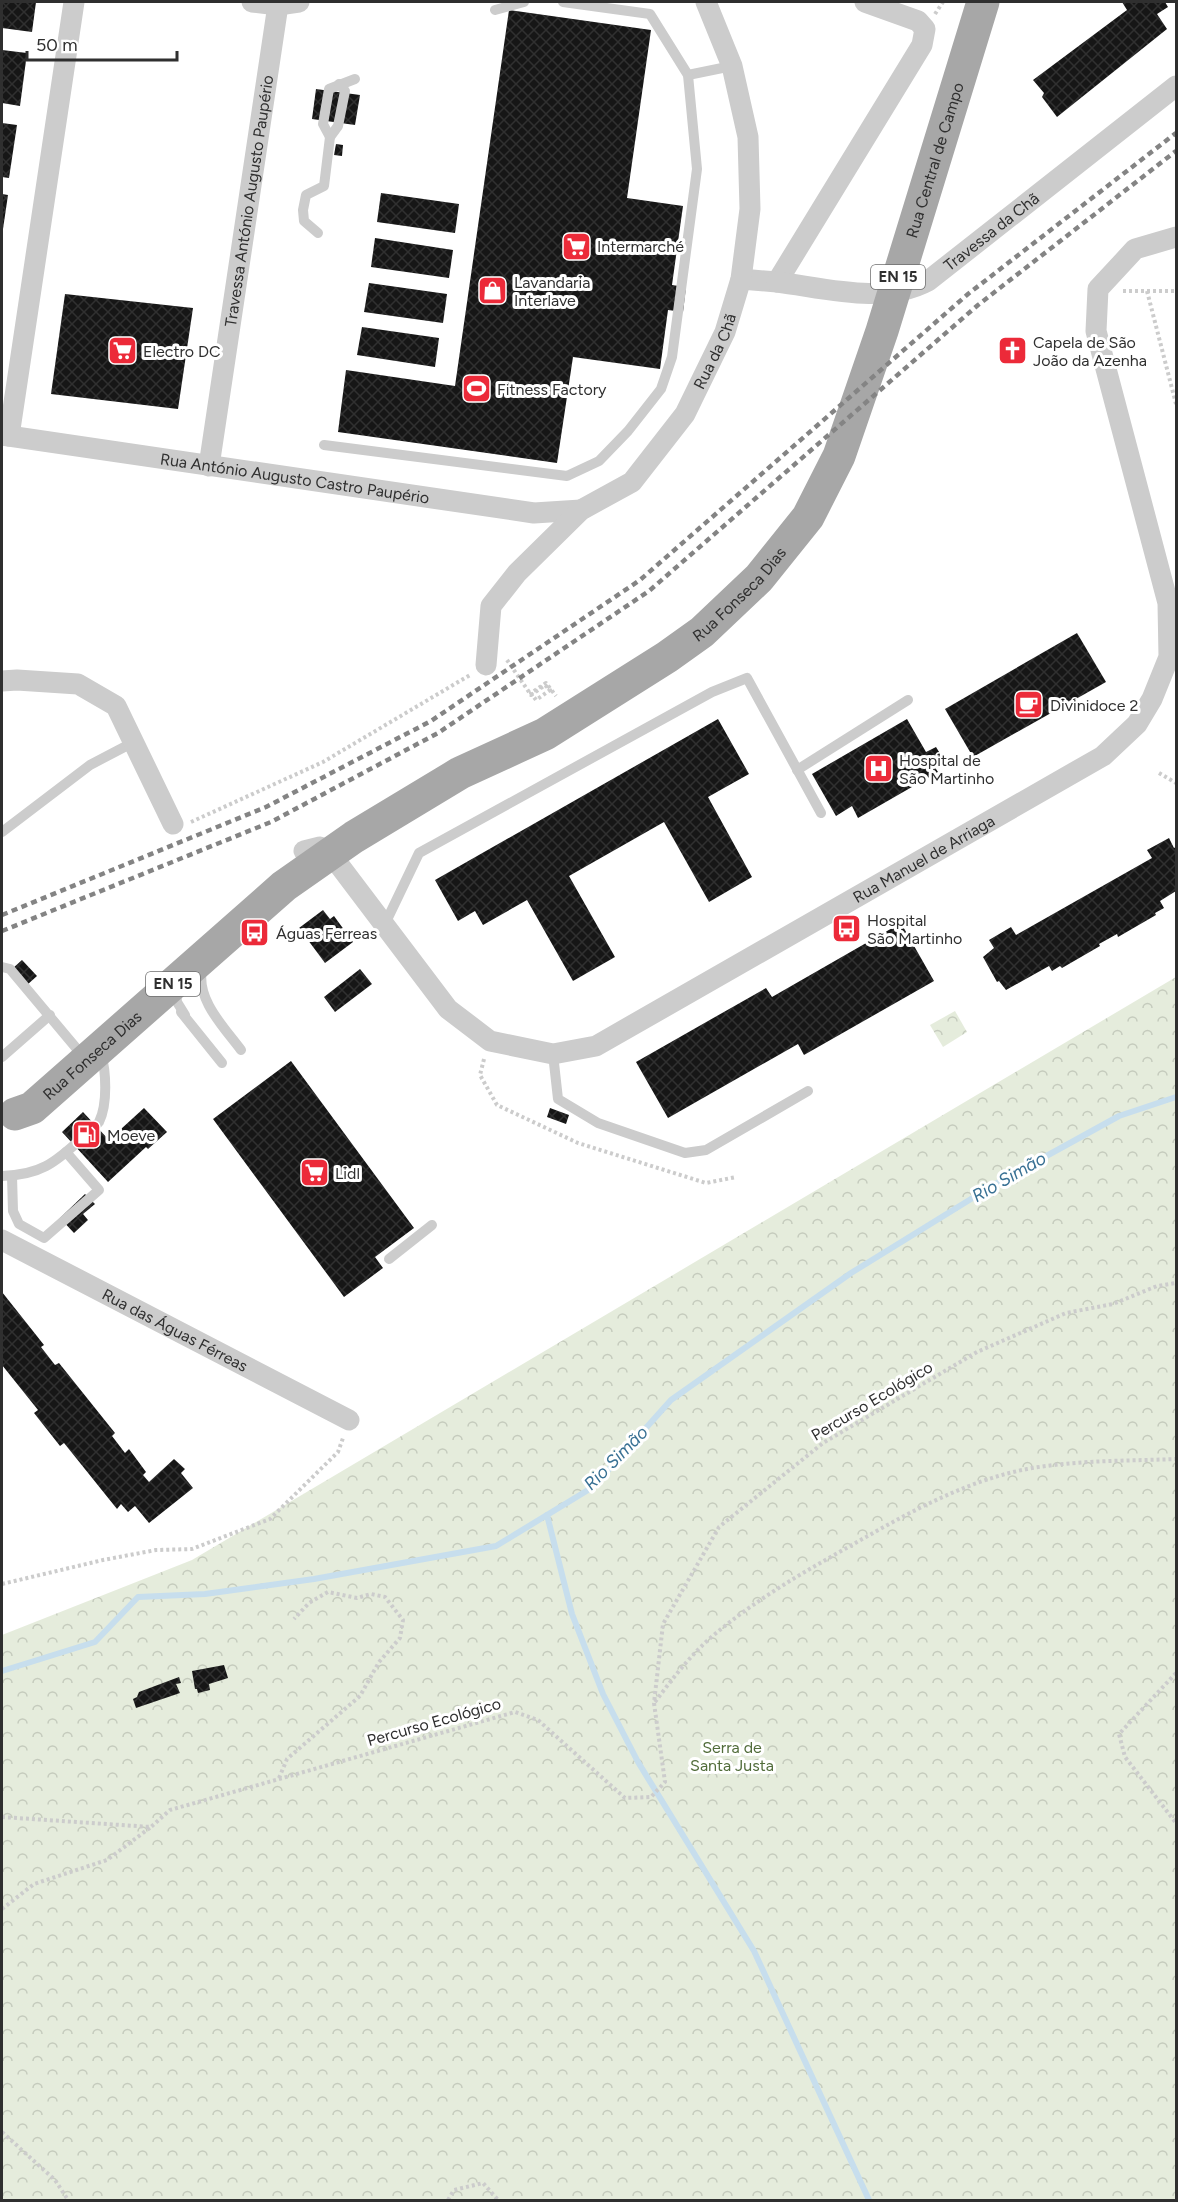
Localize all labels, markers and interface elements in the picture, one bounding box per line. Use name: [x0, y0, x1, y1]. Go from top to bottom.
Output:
scale bar: [27, 24, 177, 62]
text: 50 m: [36, 34, 78, 56]
street label: Travessa António Augusto Paupério: [220, 74, 277, 328]
street label: Rua Central de Campo: [902, 80, 967, 240]
street label: Travessa da Chã: [940, 188, 1042, 275]
supermarket icon: Intermarché: [560, 230, 592, 262]
place label: Intermarché: [597, 237, 684, 256]
road number: EN 15: [871, 265, 925, 289]
place label: Lavandaria Interlave: [514, 273, 590, 310]
shop icon: Lavandaria Interlave: [477, 275, 509, 307]
street label: Rua da Chã: [689, 311, 740, 392]
place label: Capela de São João da Azenha: [1033, 333, 1147, 370]
supermarket icon: Electro DC: [106, 335, 138, 367]
church icon: Capela de São João da Azenha: [996, 335, 1028, 367]
place label: Electro DC: [143, 342, 221, 361]
sports icon: Fitness Factory: [460, 373, 492, 405]
place label: Fitness Factory: [497, 380, 607, 399]
street label: Rua António Augusto Castro Paupério: [159, 449, 431, 507]
street label: Rua Fonseca Dias: [689, 543, 790, 645]
cafe icon: Divinidoce 2: [1013, 689, 1045, 721]
place label: Divinidoce 2: [1050, 696, 1138, 715]
place label: Hospital de São Martinho: [899, 751, 994, 788]
hospital icon: Hospital de São Martinho: [862, 753, 894, 785]
street label: Rua Manuel de Arriaga: [849, 811, 998, 907]
place label: Hospital São Martinho: [867, 911, 962, 948]
bus stop icon: Hospital São Martinho: [830, 913, 862, 945]
bus stop icon: Águas Ferreas: [239, 917, 271, 949]
place label: Águas Ferreas: [276, 924, 377, 943]
road number: EN 15: [146, 972, 200, 996]
street label: Rua Fonseca Dias: [39, 1007, 145, 1104]
fuel station icon: Moeve: [70, 1119, 102, 1151]
place label: Moeve: [107, 1126, 155, 1145]
water label: Rio Simão: [968, 1147, 1050, 1207]
supermarket icon: Lidl: [298, 1157, 330, 1189]
place label: Lidl: [335, 1164, 360, 1183]
street label: Rua das Águas Férreas: [99, 1284, 251, 1375]
street label: Percurso Ecológico: [808, 1357, 936, 1445]
water label: Rio Simão: [579, 1421, 653, 1495]
street label: Percurso Ecológico: [365, 1694, 503, 1750]
park label: Serra de Santa Justa: [690, 1738, 774, 1775]

